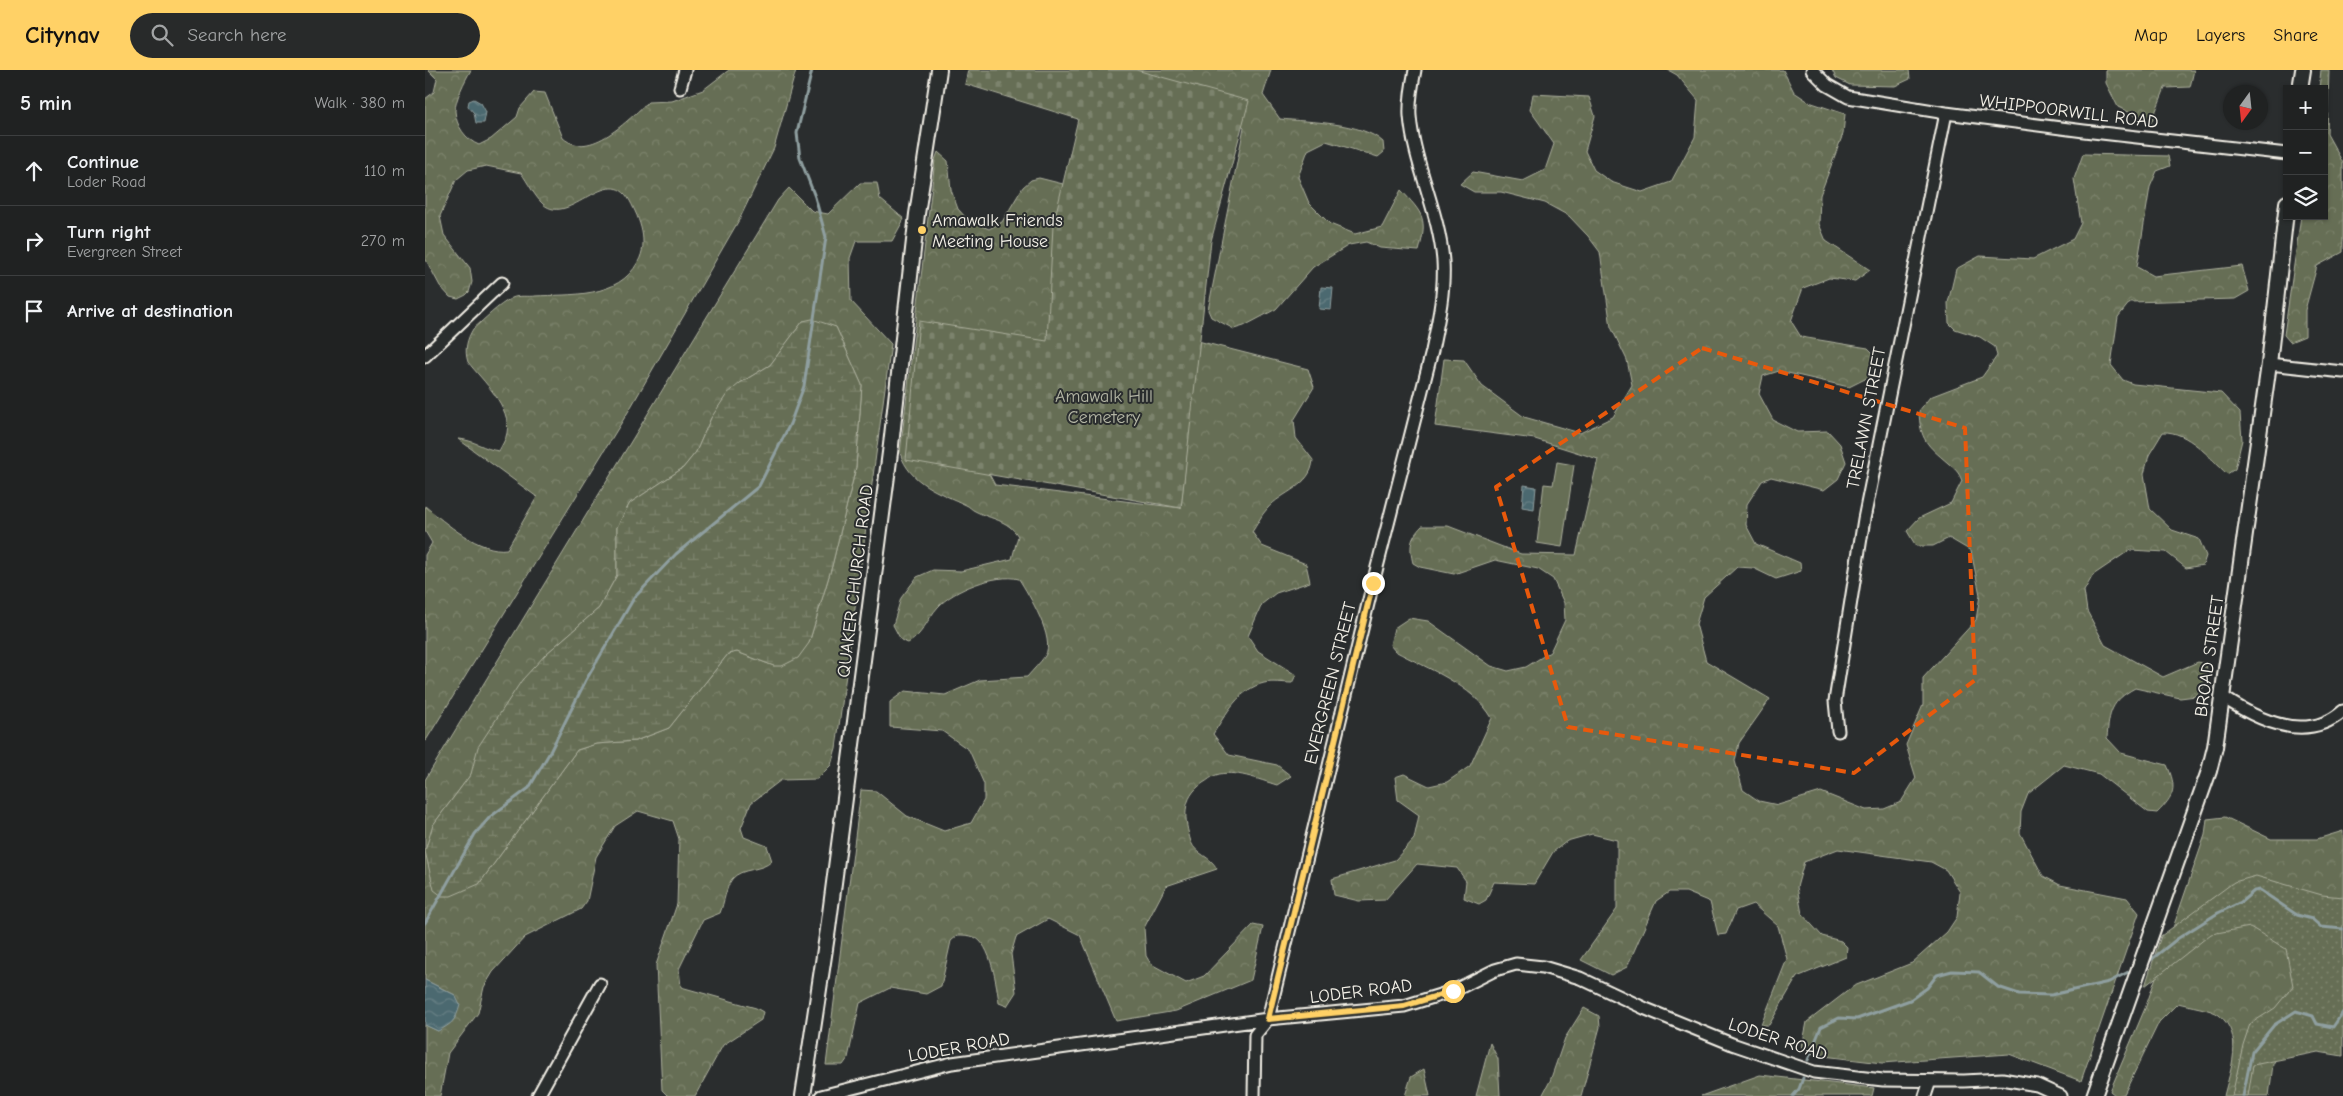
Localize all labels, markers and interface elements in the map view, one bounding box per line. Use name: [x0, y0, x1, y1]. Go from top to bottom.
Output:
search box: [130, 13, 480, 58]
text: Citynav: [25, 21, 100, 49]
icon: search: [148, 21, 176, 49]
text: Search here: [188, 24, 286, 46]
text: Map: [2134, 25, 2168, 46]
text: Layers: [2196, 25, 2245, 46]
text: Share: [2273, 25, 2318, 46]
north arrow: [2223, 85, 2268, 130]
map controls: [2283, 85, 2328, 220]
button: +: [2283, 85, 2328, 130]
street label: WHIPPOORWILL ROAD: [1978, 90, 2160, 133]
text: 5 min: [20, 91, 72, 115]
text: Walk · 380 m: [315, 94, 405, 112]
button: −: [2283, 130, 2328, 175]
text: Continue: [67, 151, 139, 173]
icon: ahead: [20, 157, 48, 185]
text: 110 m: [364, 162, 405, 180]
text: Loder Road: [67, 173, 146, 191]
button: layers: [2283, 175, 2328, 220]
place label: Amawalk Friends Meeting House: [932, 210, 1063, 252]
text: Turn right: [67, 221, 151, 243]
marker: Amawalk Friends Meeting House: [916, 224, 928, 236]
icon: right: [20, 227, 48, 255]
text: 270 m: [361, 232, 405, 250]
text: Evergreen Street: [67, 243, 182, 261]
icon: arrive: [20, 297, 48, 325]
text: Arrive at destination: [67, 300, 233, 322]
street label: TRELAWN STREET: [1842, 345, 1891, 491]
park label: Amawalk Hill Cemetery: [1055, 386, 1153, 428]
street label: QUAKER CHURCH ROAD: [833, 483, 878, 679]
route end: [1362, 572, 1385, 595]
street label: BROAD STREET: [2191, 593, 2228, 718]
street label: EVERGREEN STREET: [1300, 599, 1361, 766]
street label: LODER ROAD: [1309, 975, 1413, 1008]
route start: [1442, 980, 1465, 1003]
street label: LODER ROAD: [1726, 1014, 1830, 1065]
street label: LODER ROAD: [907, 1028, 1012, 1067]

